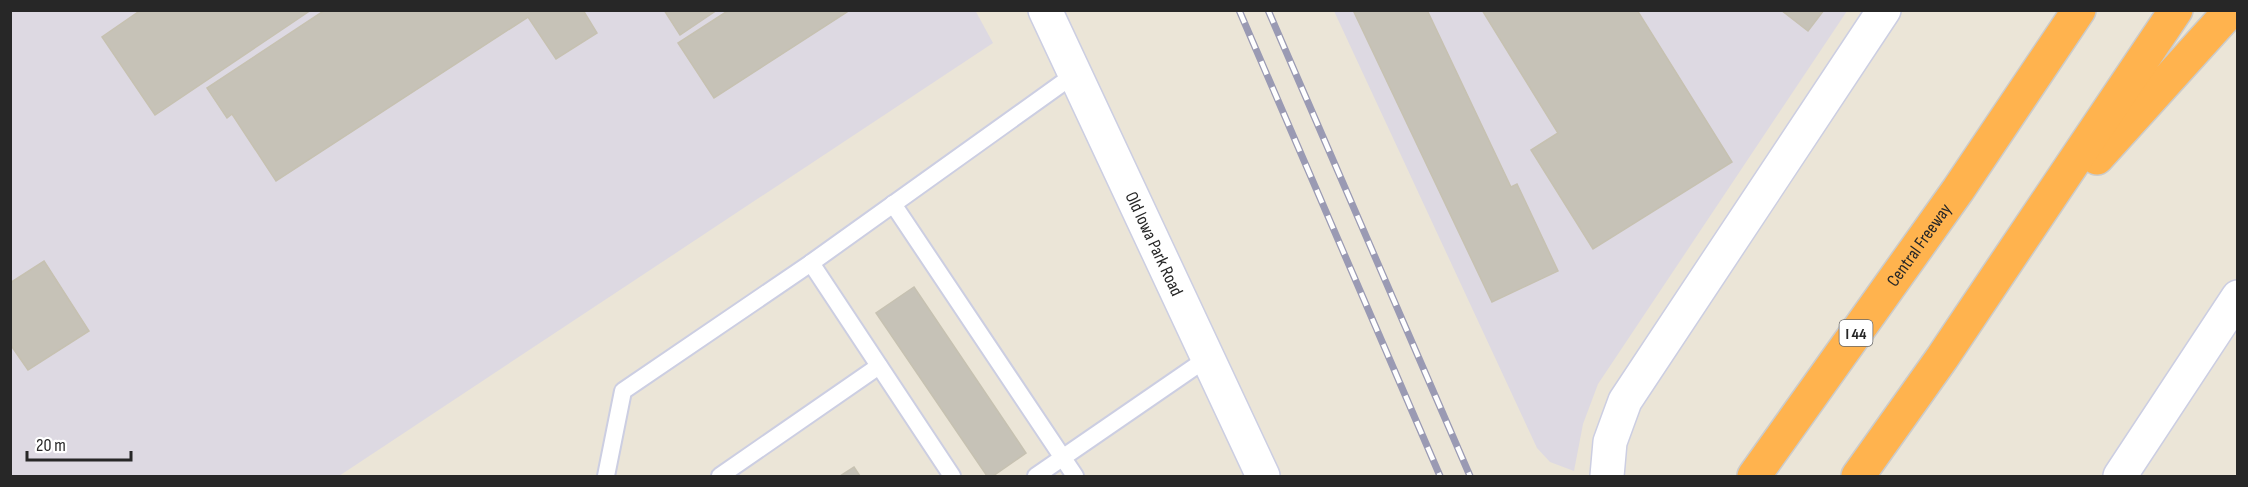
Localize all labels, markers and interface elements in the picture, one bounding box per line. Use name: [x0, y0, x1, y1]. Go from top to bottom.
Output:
street label: Old Iowa Park Road: [1120, 188, 1187, 299]
street label: Central Freeway: [1883, 199, 1956, 291]
road number: I 44: [1840, 320, 1872, 346]
scale bar: [27, 424, 130, 462]
text: 20 m: [36, 435, 66, 456]

